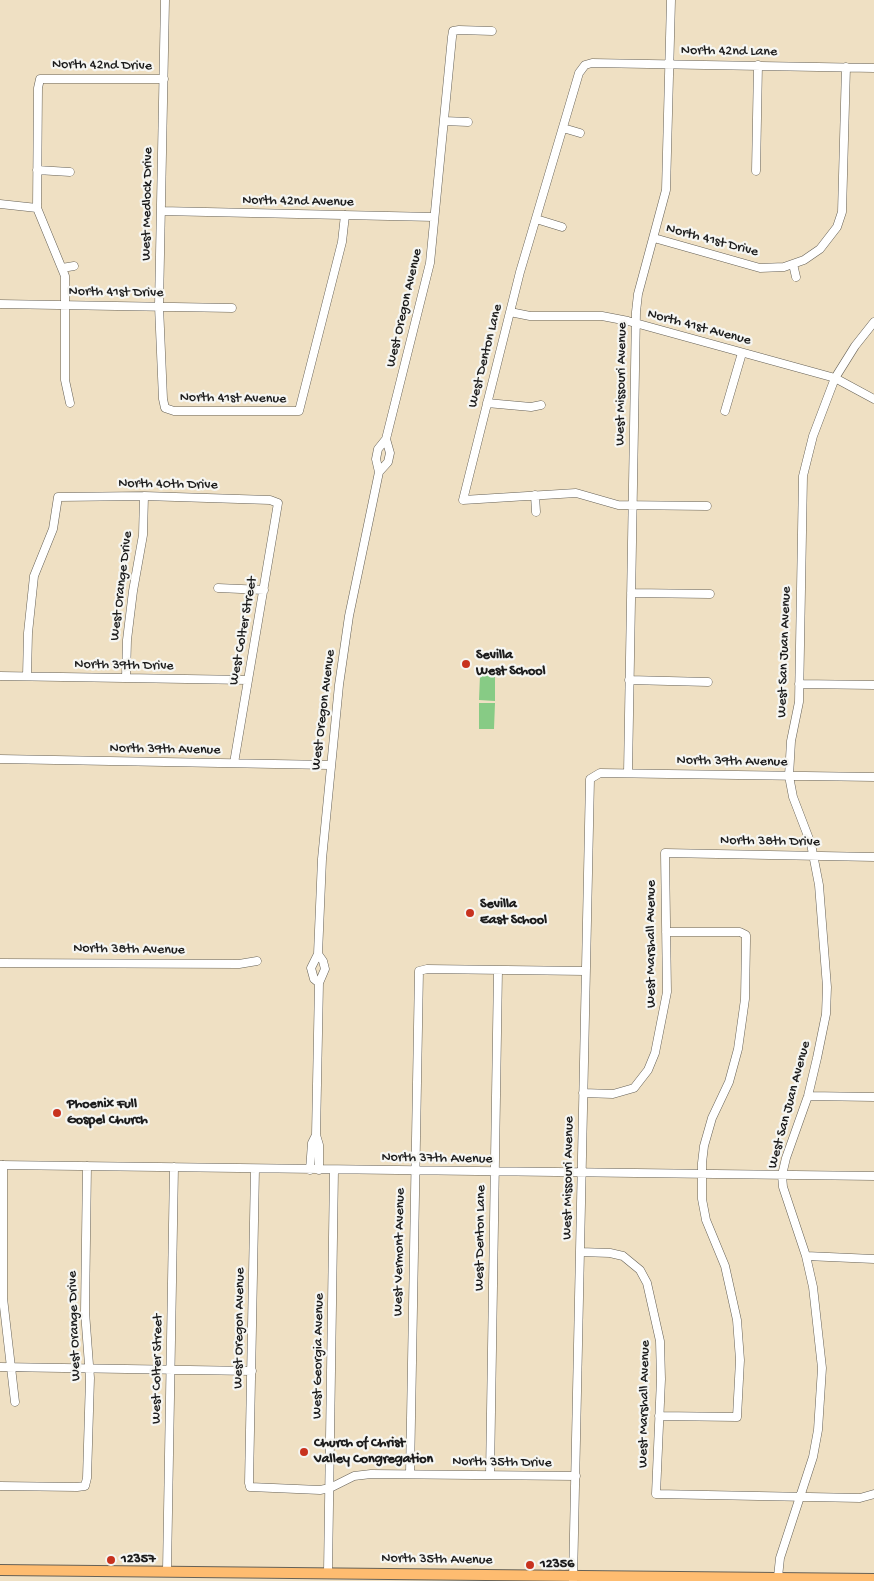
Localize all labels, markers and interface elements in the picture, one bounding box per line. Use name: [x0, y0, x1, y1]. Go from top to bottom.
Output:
street label: North 42nd Lane: [681, 43, 777, 61]
street label: North 42nd Drive: [52, 57, 152, 75]
street label: West Medlock Drive: [139, 147, 157, 261]
street label: North 42nd Avenue: [242, 193, 354, 211]
street label: North 41st Drive: [664, 221, 760, 261]
street label: West Oregon Avenue: [383, 247, 427, 369]
street label: North 41st Drive: [68, 284, 164, 302]
street label: West Denton Lane: [465, 303, 507, 409]
street label: North 41st Avenue: [645, 306, 753, 350]
street label: West Missouri Avenue: [613, 322, 631, 446]
street label: North 41st Avenue: [180, 390, 286, 408]
street label: North 40th Drive: [118, 476, 218, 494]
street label: West Orange Drive: [107, 530, 137, 642]
street label: West Colter Street: [226, 575, 262, 687]
street label: West San Juan Avenue: [774, 586, 796, 718]
place label: Sevilla West School: [476, 648, 546, 680]
street label: West Oregon Avenue: [308, 649, 340, 771]
street label: North 39th Drive: [74, 657, 174, 675]
marker: Sevilla West School: [460, 658, 472, 670]
street label: North 39th Avenue: [109, 741, 221, 759]
street label: North 39th Avenue: [676, 753, 788, 771]
street label: North 38th Drive: [720, 833, 820, 851]
street label: West Marshall Avenue: [644, 880, 660, 1008]
place label: Sevilla East School: [480, 897, 547, 930]
marker: Sevilla East School: [464, 907, 476, 919]
street label: North 38th Avenue: [73, 941, 185, 959]
street label: West San Juan Avenue: [765, 1039, 815, 1171]
place label: Phoenix Full Gospel Church: [67, 1097, 148, 1130]
marker: Phoenix Full Gospel Church: [51, 1107, 63, 1119]
street label: West Missouri Avenue: [560, 1116, 578, 1240]
street label: North 37th Avenue: [381, 1150, 493, 1168]
street label: West Denton Lane: [472, 1185, 490, 1291]
street label: West Vermont Avenue: [390, 1188, 410, 1316]
street label: West Oregon Avenue: [231, 1267, 249, 1389]
street label: West Orange Drive: [65, 1271, 85, 1381]
street label: West Georgia Avenue: [310, 1293, 328, 1419]
street label: West Colter Street: [149, 1314, 167, 1424]
street label: West Marshall Avenue: [635, 1340, 655, 1468]
place label: Church of Christ Valley Congregation: [314, 1436, 433, 1468]
marker: Church of Christ Valley Congregation: [298, 1446, 310, 1458]
street label: North 35th Drive: [452, 1454, 552, 1472]
street label: North 35th Avenue: [381, 1551, 493, 1569]
place label: 12357: [121, 1552, 155, 1568]
marker: 12357: [105, 1554, 117, 1566]
place label: 12356: [540, 1557, 574, 1573]
marker: 12356: [524, 1559, 536, 1571]

